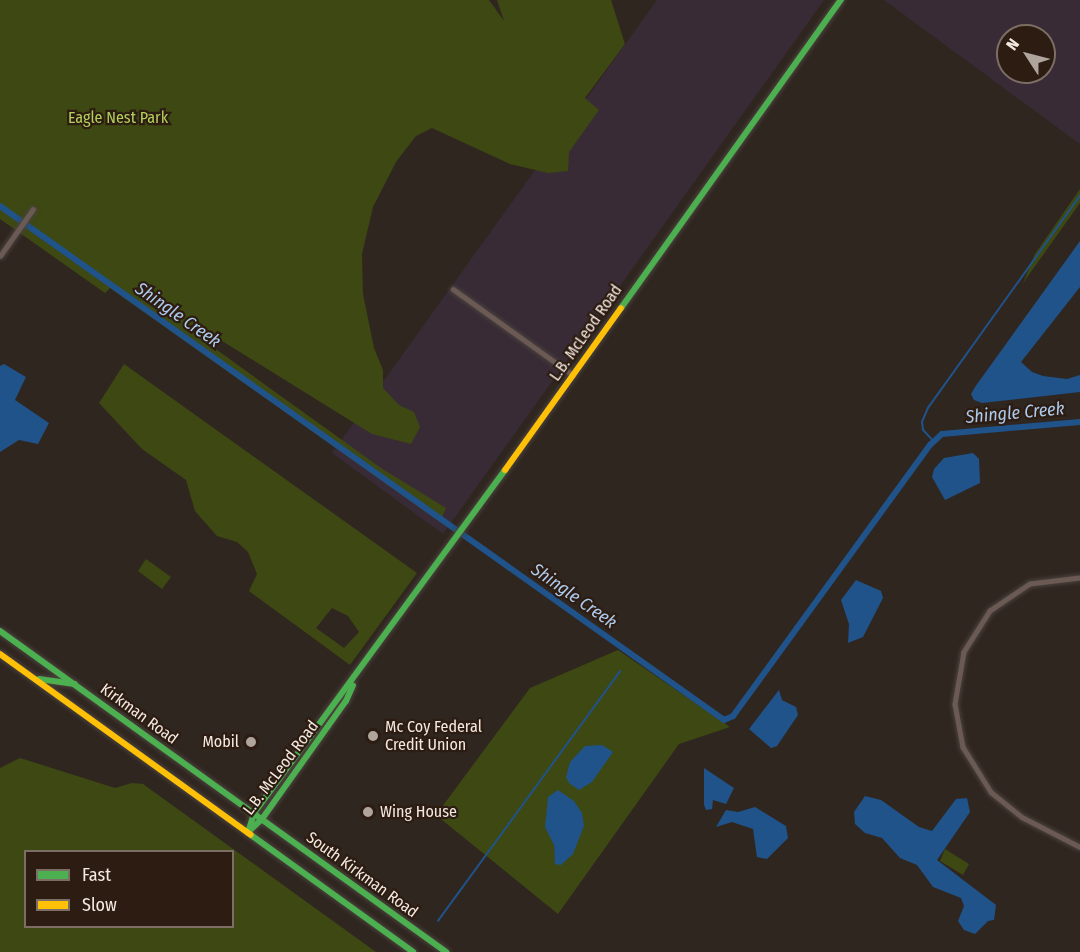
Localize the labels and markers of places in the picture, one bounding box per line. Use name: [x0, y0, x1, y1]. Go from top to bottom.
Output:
place label: Mc Coy Federal Credit Union: [385, 717, 482, 755]
marker: Mc Coy Federal Credit Union: [366, 729, 380, 743]
place label: Mobil: [202, 732, 239, 752]
marker: Mobil: [244, 735, 258, 749]
place label: Wing House: [380, 802, 457, 822]
marker: Wing House: [361, 805, 375, 819]

